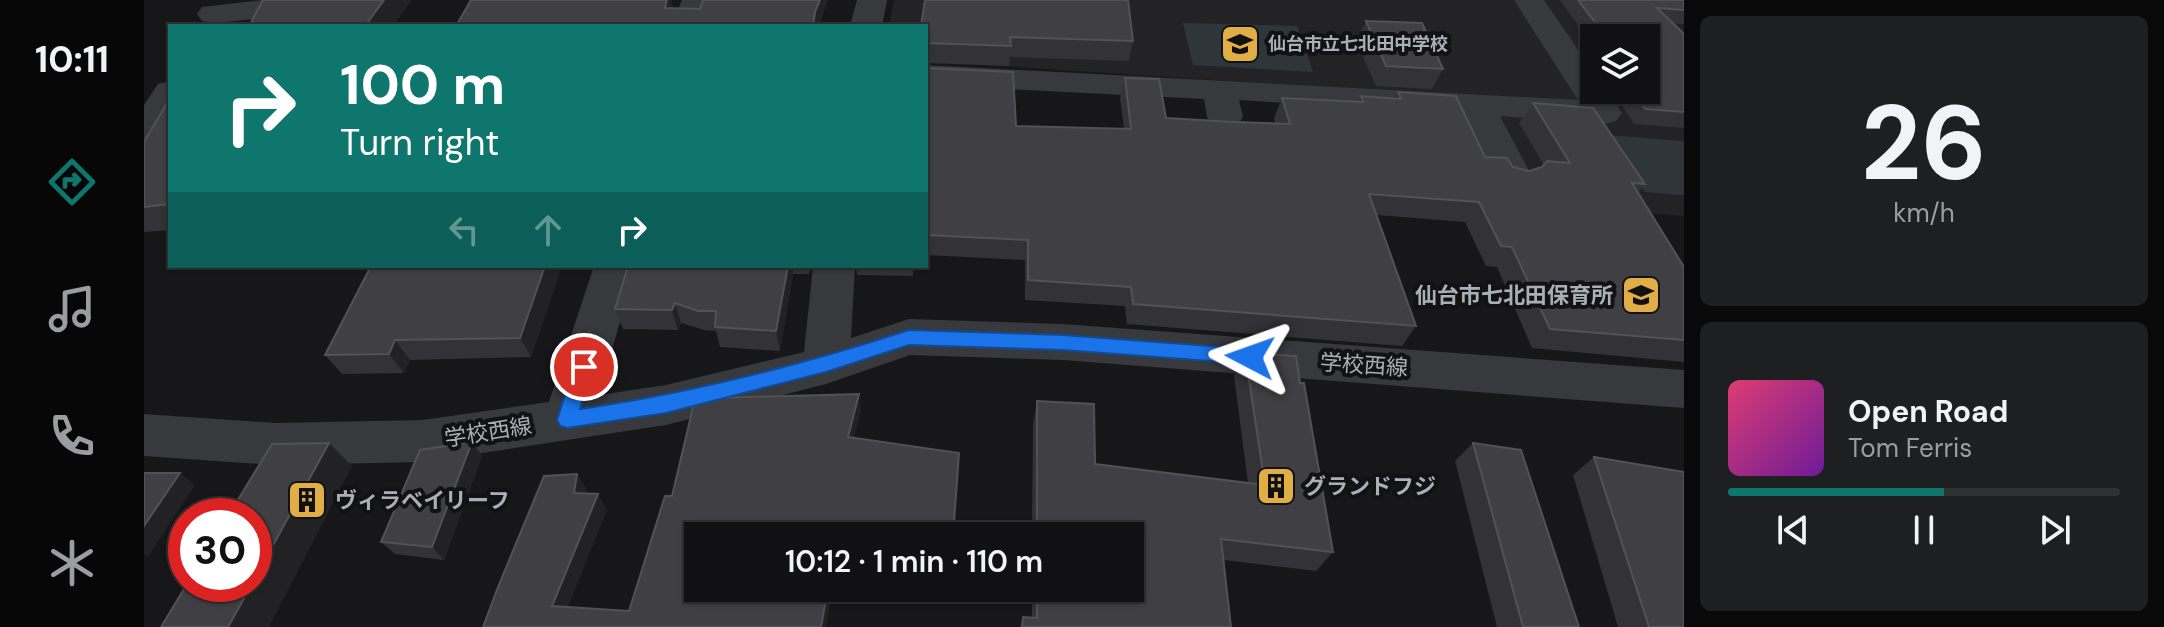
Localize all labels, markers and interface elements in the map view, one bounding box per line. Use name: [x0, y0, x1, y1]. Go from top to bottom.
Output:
school or university icon: 仙台市立七北田中学校: [1219, 23, 1261, 65]
map controls: [1580, 24, 1660, 104]
button: layers: [1580, 24, 1660, 104]
place label: 仙台市立七北田中学校: [1268, 32, 1448, 56]
text: 10:11: [35, 36, 109, 83]
text: 100 m: [340, 48, 505, 121]
icon: right: [208, 56, 312, 160]
text: 26: [1861, 76, 1987, 211]
text: Turn right: [340, 119, 499, 166]
icon: directions: [44, 154, 100, 210]
text: km/h: [1893, 196, 1955, 230]
icon: left: [442, 208, 486, 252]
icon: ahead: [526, 208, 570, 252]
icon: right: [610, 208, 654, 252]
school or university icon: 仙台市七北田保育所: [1620, 274, 1662, 316]
icon: music: [44, 281, 100, 337]
place label: 仙台市七北田保育所: [1415, 281, 1613, 310]
position arrow: [1208, 315, 1292, 399]
pin: [550, 333, 618, 401]
icon: arrive: [562, 345, 606, 389]
street label: 学校西線: [1319, 347, 1409, 383]
text: Open Road: [1848, 392, 2008, 431]
icon: phone: [44, 408, 100, 464]
street label: 学校西線: [442, 411, 534, 453]
text: Tom Ferris: [1848, 431, 1972, 465]
building icon: グランドフジ: [1255, 465, 1297, 507]
place label: グランドフジ: [1304, 472, 1436, 501]
building icon: ヴィラベイリーフ: [286, 479, 328, 521]
place label: ヴィラベイリーフ: [335, 486, 510, 515]
speed limit sign: 30: [168, 498, 272, 602]
icon: previous: [1771, 508, 1815, 552]
icon: pause: [1902, 508, 1946, 552]
icon: next: [2033, 508, 2077, 552]
icon: climate: [44, 535, 100, 591]
text: 10:12 · 1 min · 110 m: [785, 542, 1043, 581]

